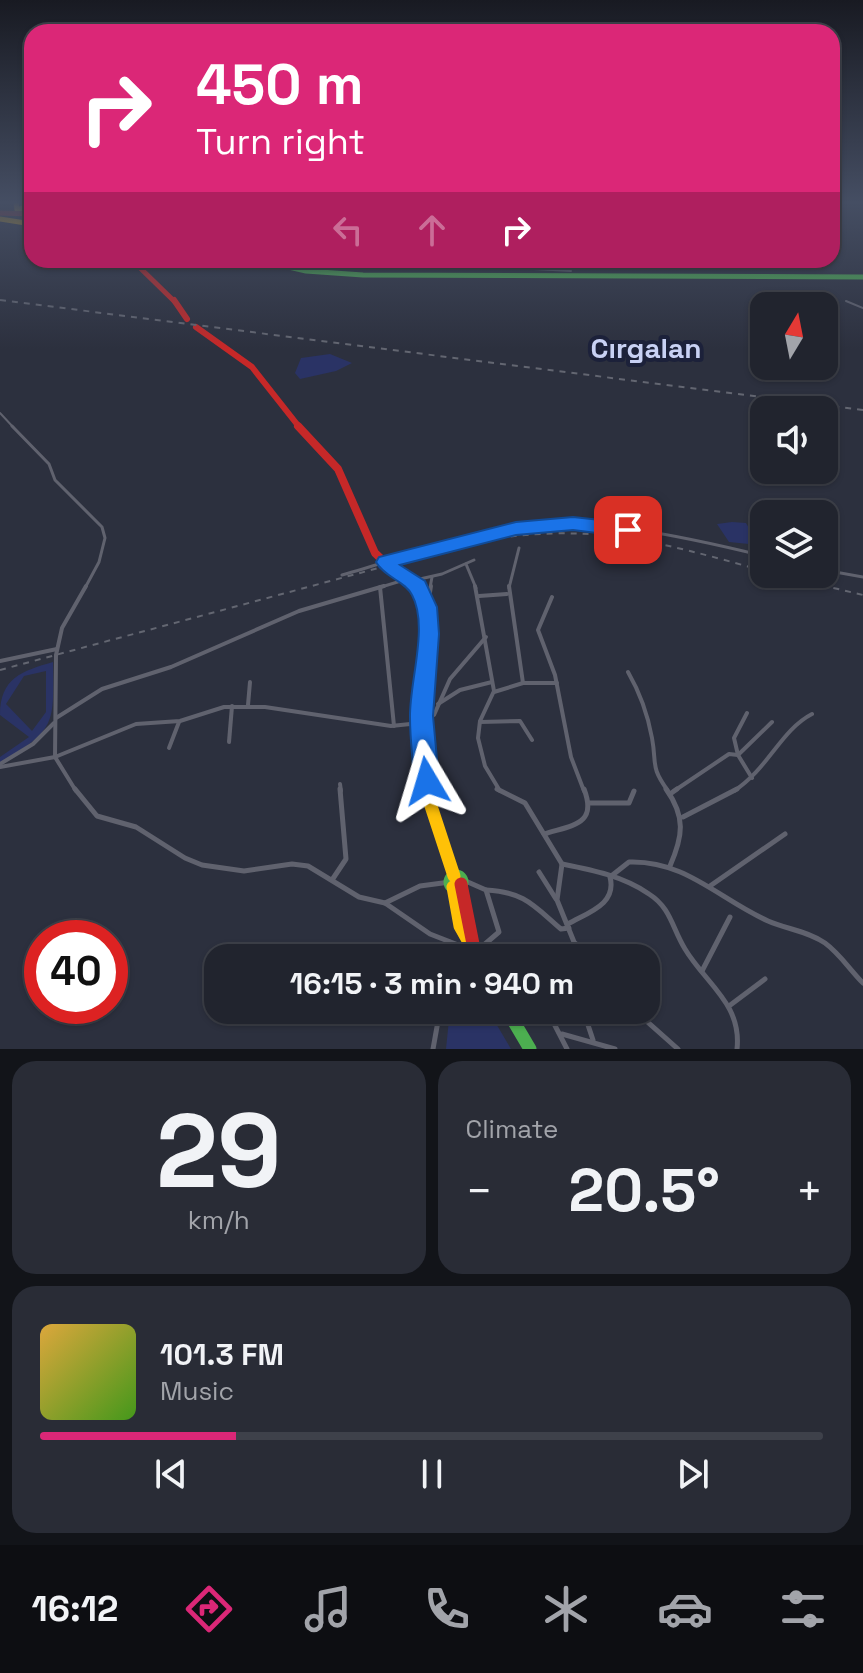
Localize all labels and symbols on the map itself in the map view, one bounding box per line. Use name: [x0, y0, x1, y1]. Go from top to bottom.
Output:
north arrow: [750, 292, 838, 380]
district label: Cırgalan: [591, 330, 702, 366]
pin: [594, 496, 662, 564]
position arrow: [385, 739, 469, 823]
speed limit sign: 40: [24, 920, 128, 1024]

